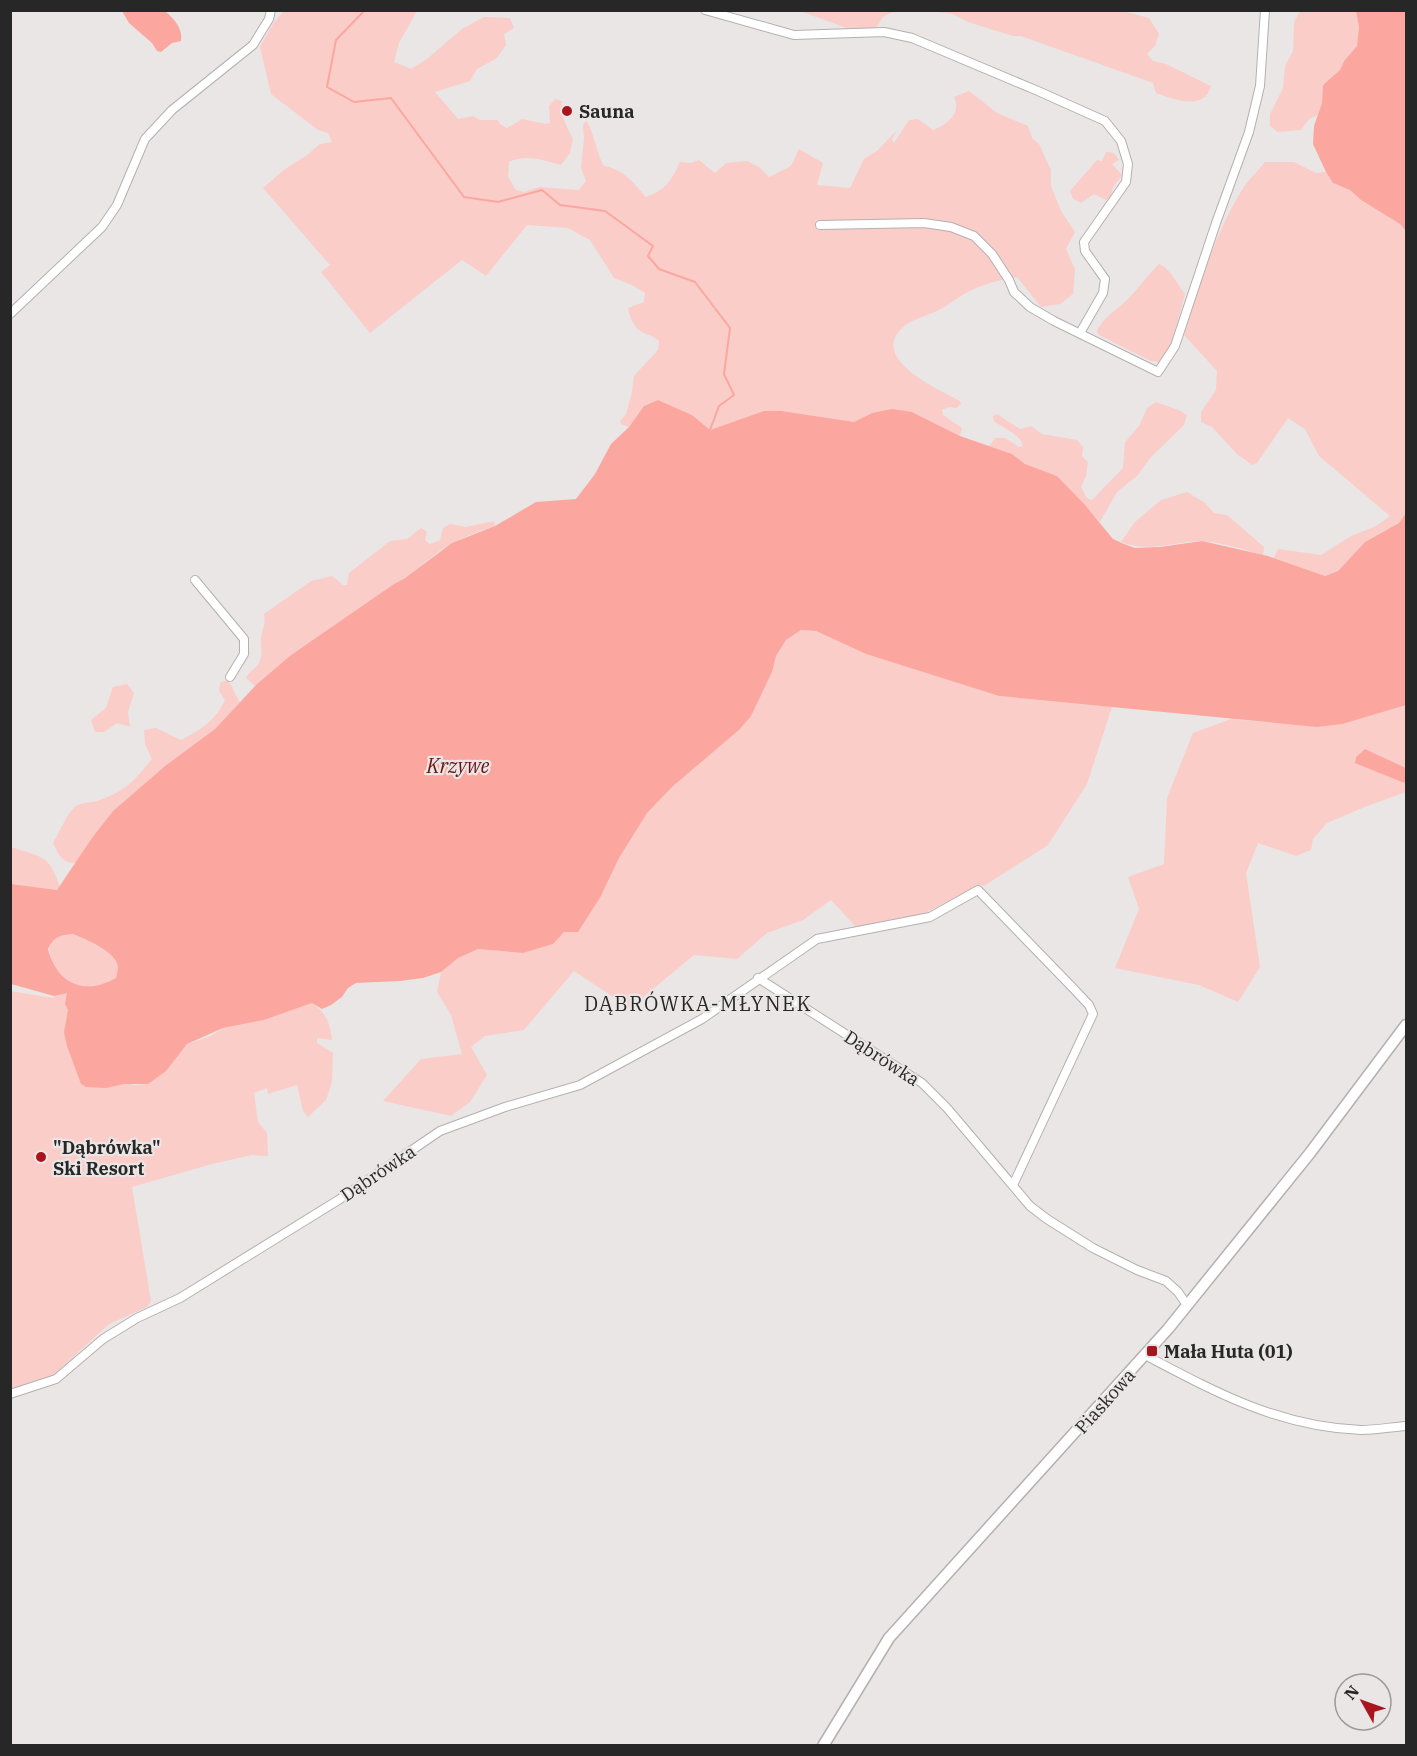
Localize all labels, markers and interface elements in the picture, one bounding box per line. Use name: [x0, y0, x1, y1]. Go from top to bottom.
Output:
place label: Sauna: [579, 100, 634, 123]
marker: Sauna: [560, 104, 574, 118]
water label: Krzywe: [426, 752, 490, 779]
district label: DĄBRÓWKA-MŁYNEK: [584, 990, 812, 1017]
street label: Dąbrówka: [840, 1025, 924, 1091]
place label: "Dąbrówka" Ski Resort: [53, 1136, 161, 1180]
street label: Dąbrówka: [336, 1139, 420, 1206]
marker: "Dąbrówka" Ski Resort: [34, 1150, 48, 1164]
place label: Mała Huta (01): [1164, 1340, 1293, 1363]
marker: Mała Huta (01): [1145, 1344, 1159, 1358]
street label: Piaskowa: [1070, 1364, 1140, 1438]
north arrow: [1333, 1672, 1393, 1732]
text: N: [1340, 1681, 1363, 1704]

